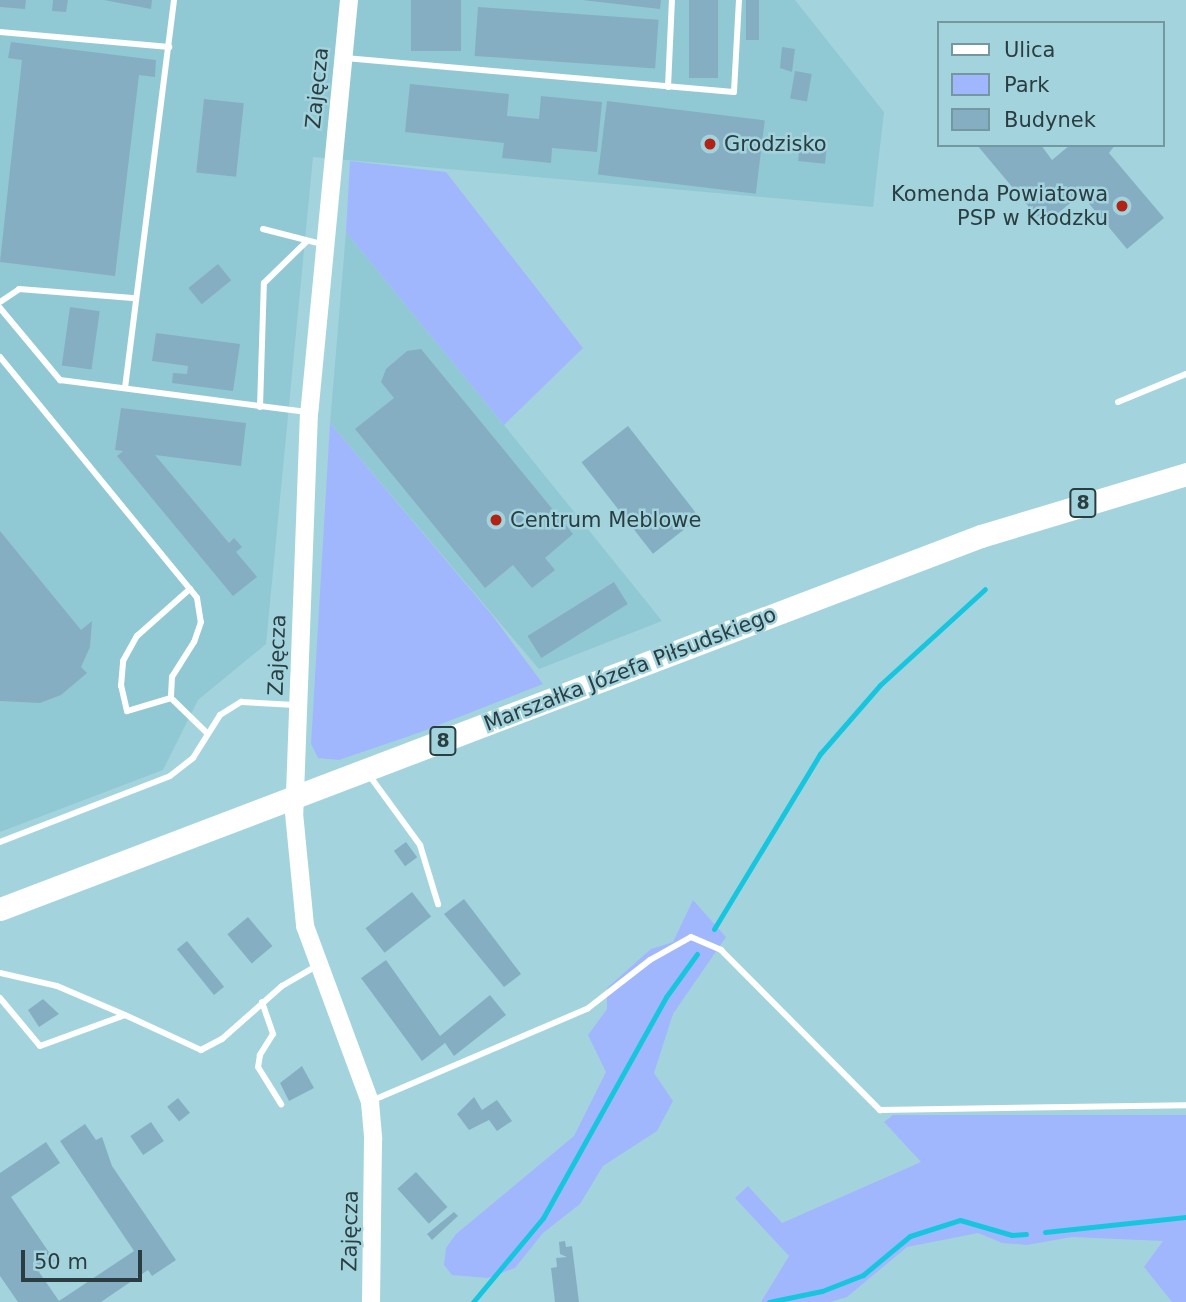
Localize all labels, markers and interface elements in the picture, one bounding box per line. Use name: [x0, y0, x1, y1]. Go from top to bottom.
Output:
legend: [937, 21, 1165, 147]
text: Ulica: [1004, 38, 1055, 62]
street label: Zajęcza: [300, 46, 334, 130]
text: Park: [1004, 73, 1049, 97]
text: Budynek: [1004, 108, 1096, 132]
place label: Grodzisko: [724, 131, 827, 157]
marker: Grodzisko: [702, 136, 718, 152]
place label: Komenda Powiatowa PSP w Kłodzku: [891, 181, 1108, 231]
marker: Komenda Powiatowa PSP w Kłodzku: [1114, 198, 1130, 214]
road number: 8: [1069, 488, 1097, 518]
place label: Centrum Meblowe: [510, 507, 701, 533]
marker: Centrum Meblowe: [488, 512, 504, 528]
street label: Marszałka Józefa Piłsudskiego: [480, 601, 780, 737]
street label: Zajęcza: [263, 614, 291, 696]
road number: 8: [429, 726, 457, 756]
street label: Zajęcza: [337, 1190, 363, 1272]
scale bar: [24, 1236, 145, 1280]
text: 50 m: [34, 1250, 88, 1274]

